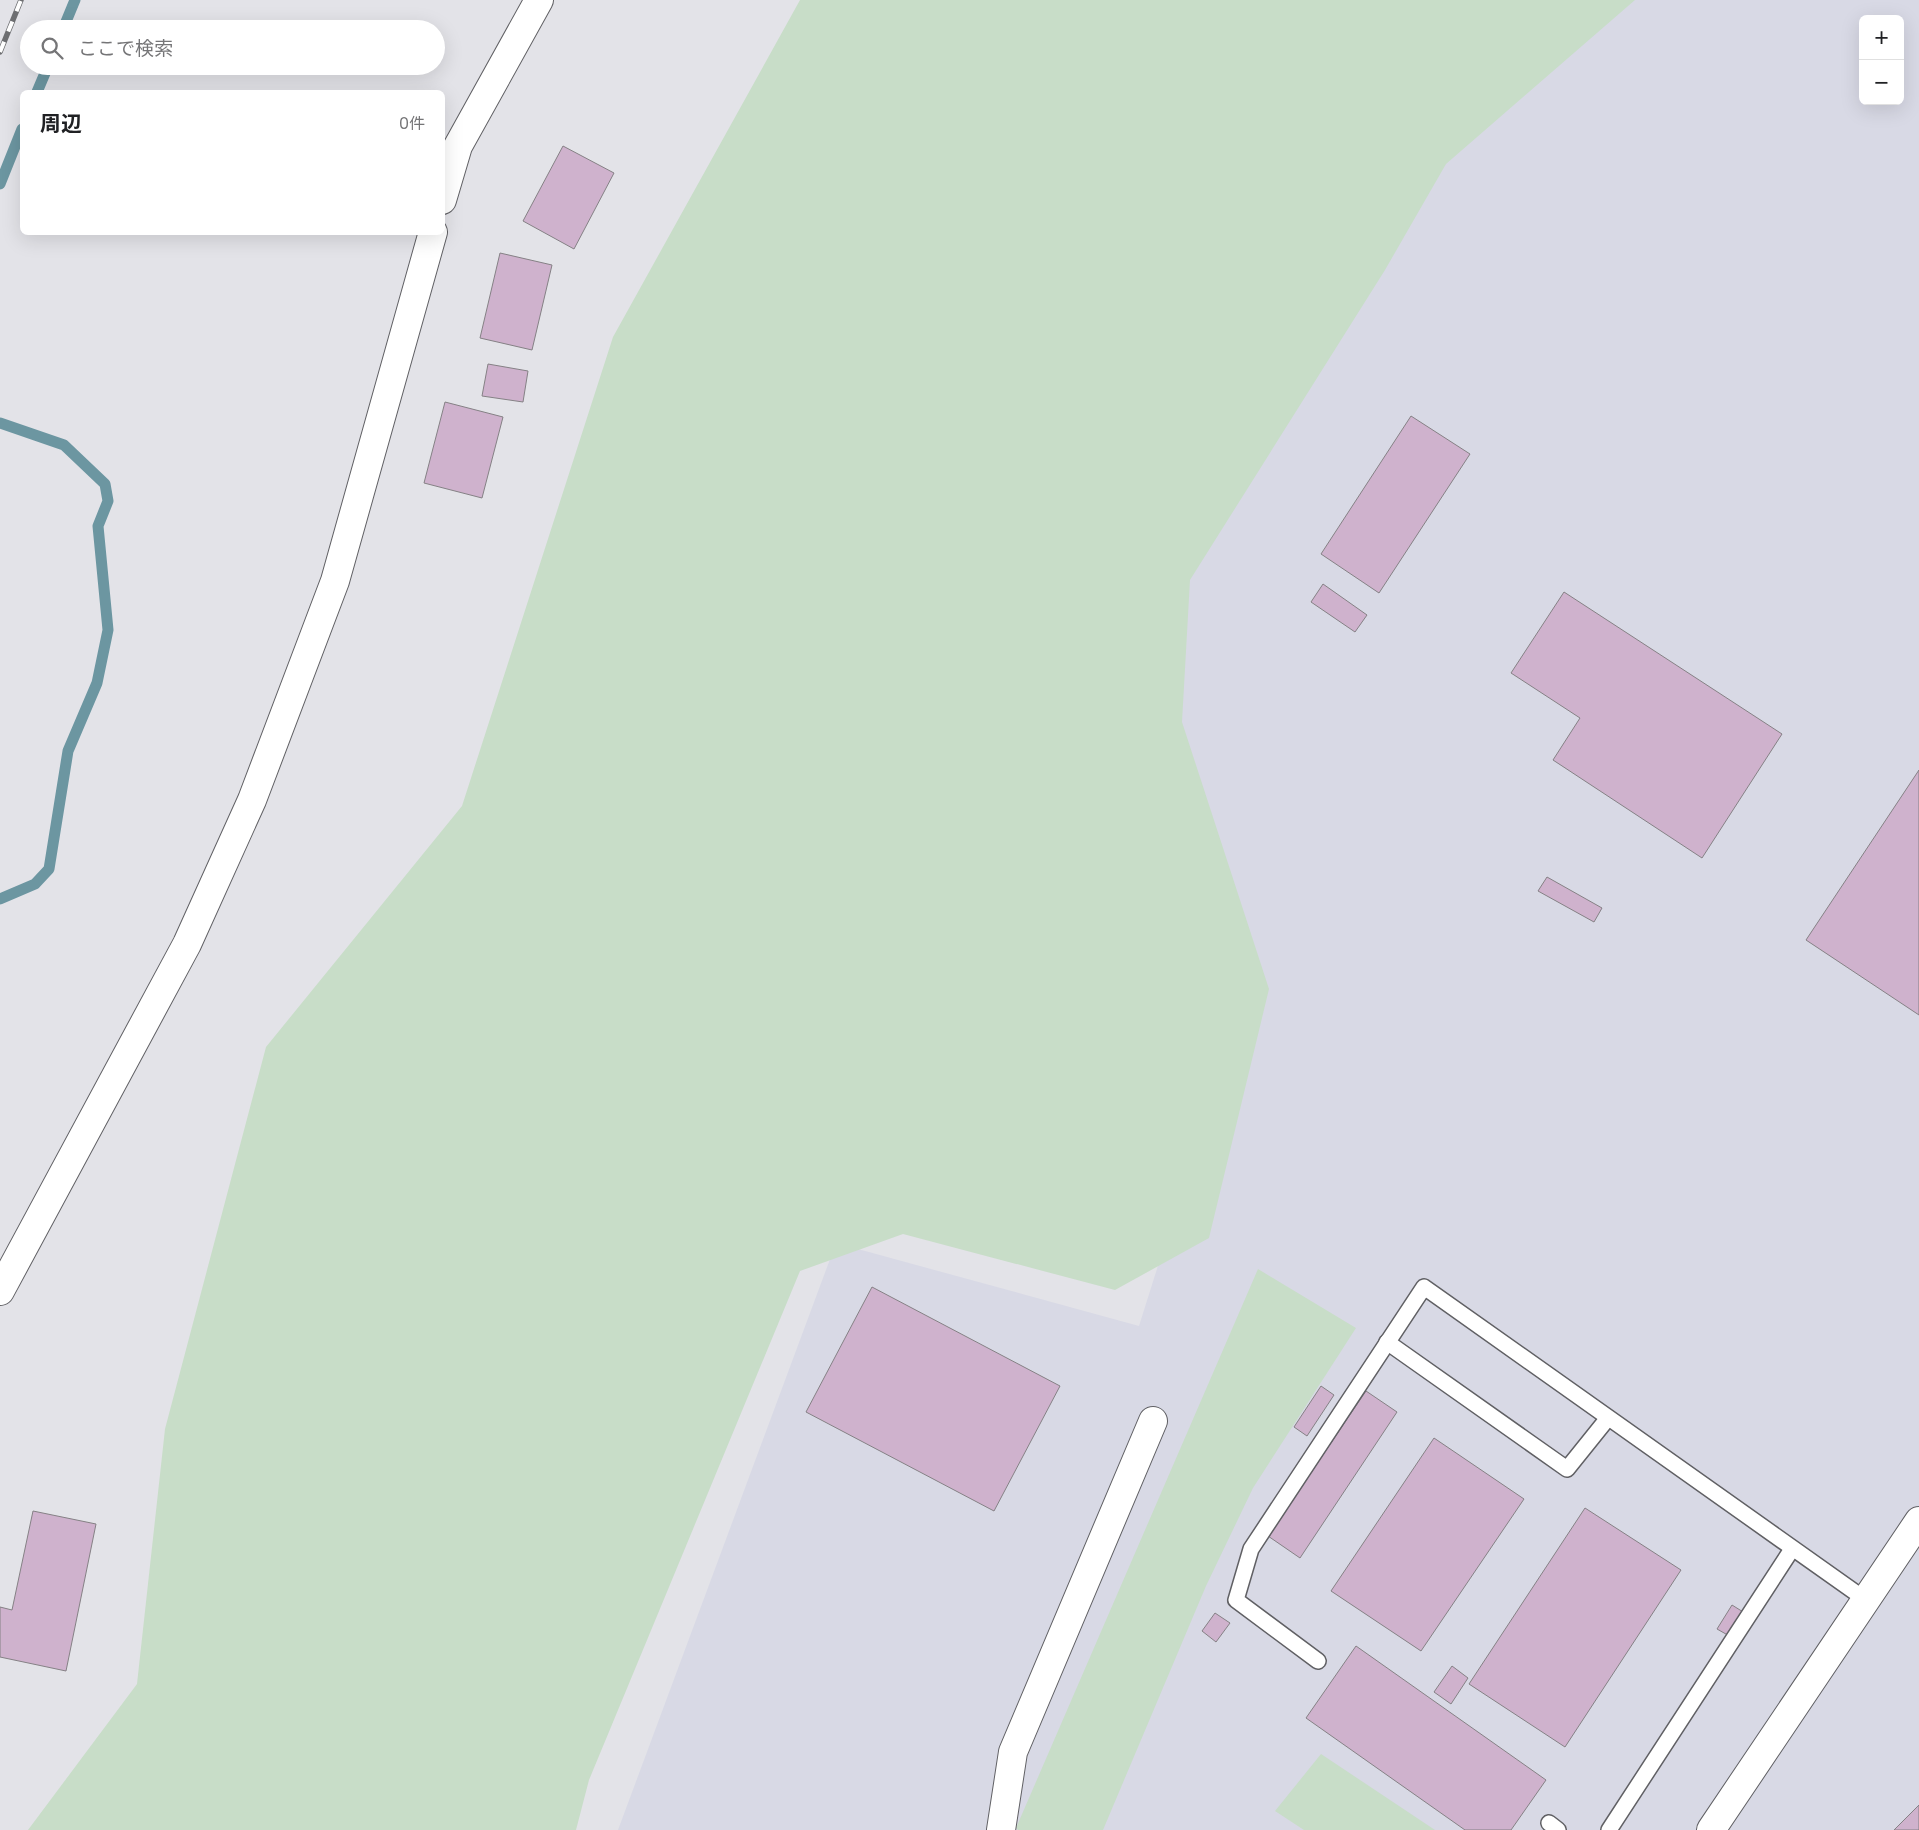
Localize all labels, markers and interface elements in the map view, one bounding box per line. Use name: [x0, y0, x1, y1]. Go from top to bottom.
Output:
map controls: [1859, 15, 1904, 105]
button: +: [1859, 15, 1904, 60]
search box: [20, 20, 445, 75]
icon: search: [38, 34, 66, 62]
text: ここで検索: [78, 35, 173, 62]
button: −: [1859, 60, 1904, 105]
text: 周辺: [40, 109, 82, 138]
text: 0件: [399, 112, 425, 135]

